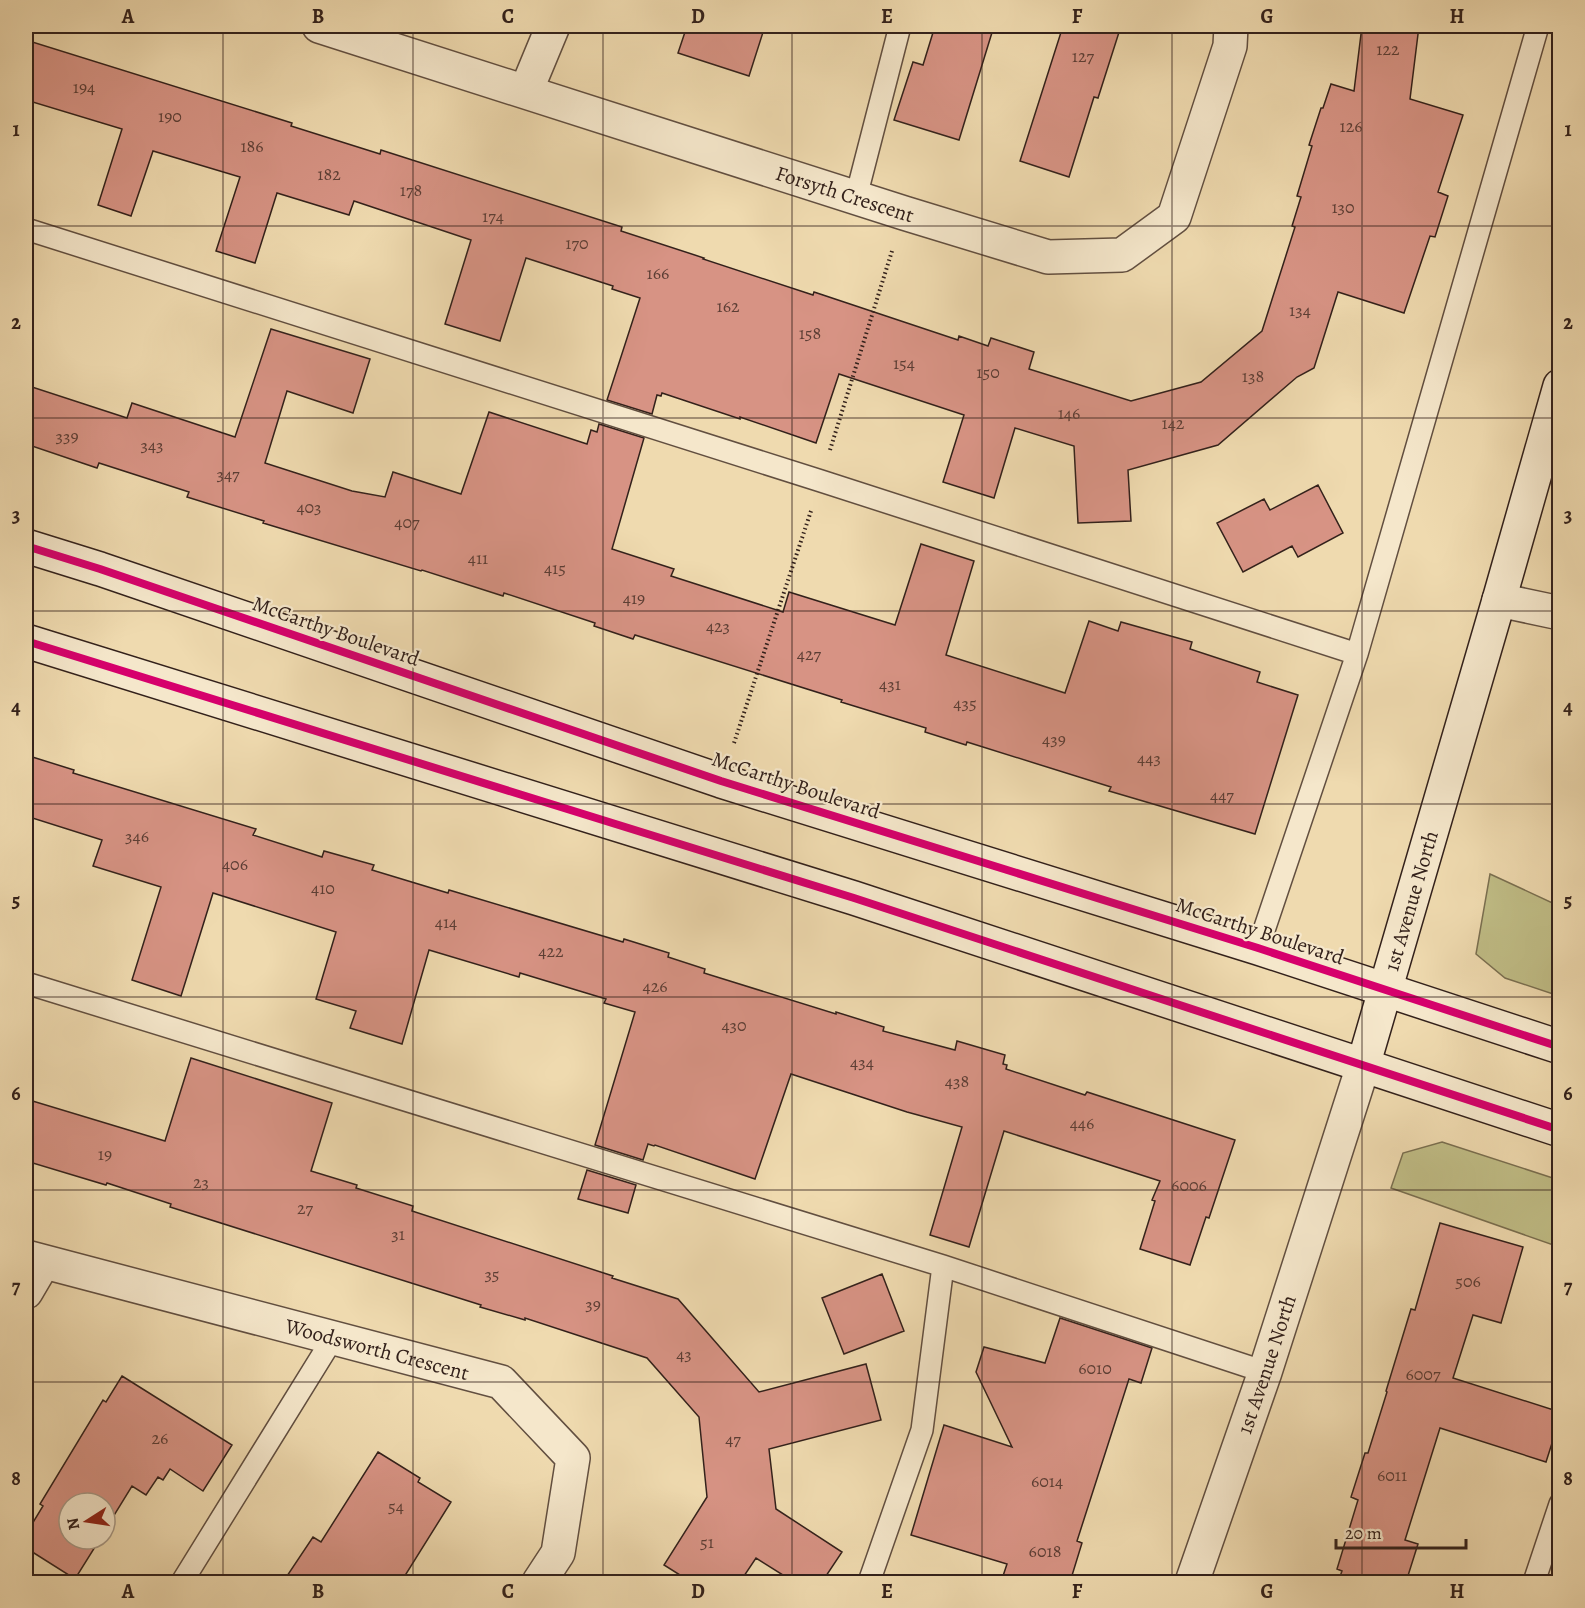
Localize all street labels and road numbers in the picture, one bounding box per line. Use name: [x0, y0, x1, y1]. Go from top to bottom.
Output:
street label: Forsyth Crescent: [772, 159, 917, 229]
street label: McCarthy Boulevard: [249, 589, 424, 673]
street label: McCarthy Boulevard: [708, 745, 884, 826]
street label: 1st Avenue North: [1377, 827, 1445, 974]
street label: McCarthy Boulevard: [1172, 891, 1348, 972]
street label: 1st Avenue North: [1231, 1291, 1303, 1438]
street label: Woodsworth Crescent: [281, 1312, 472, 1387]

